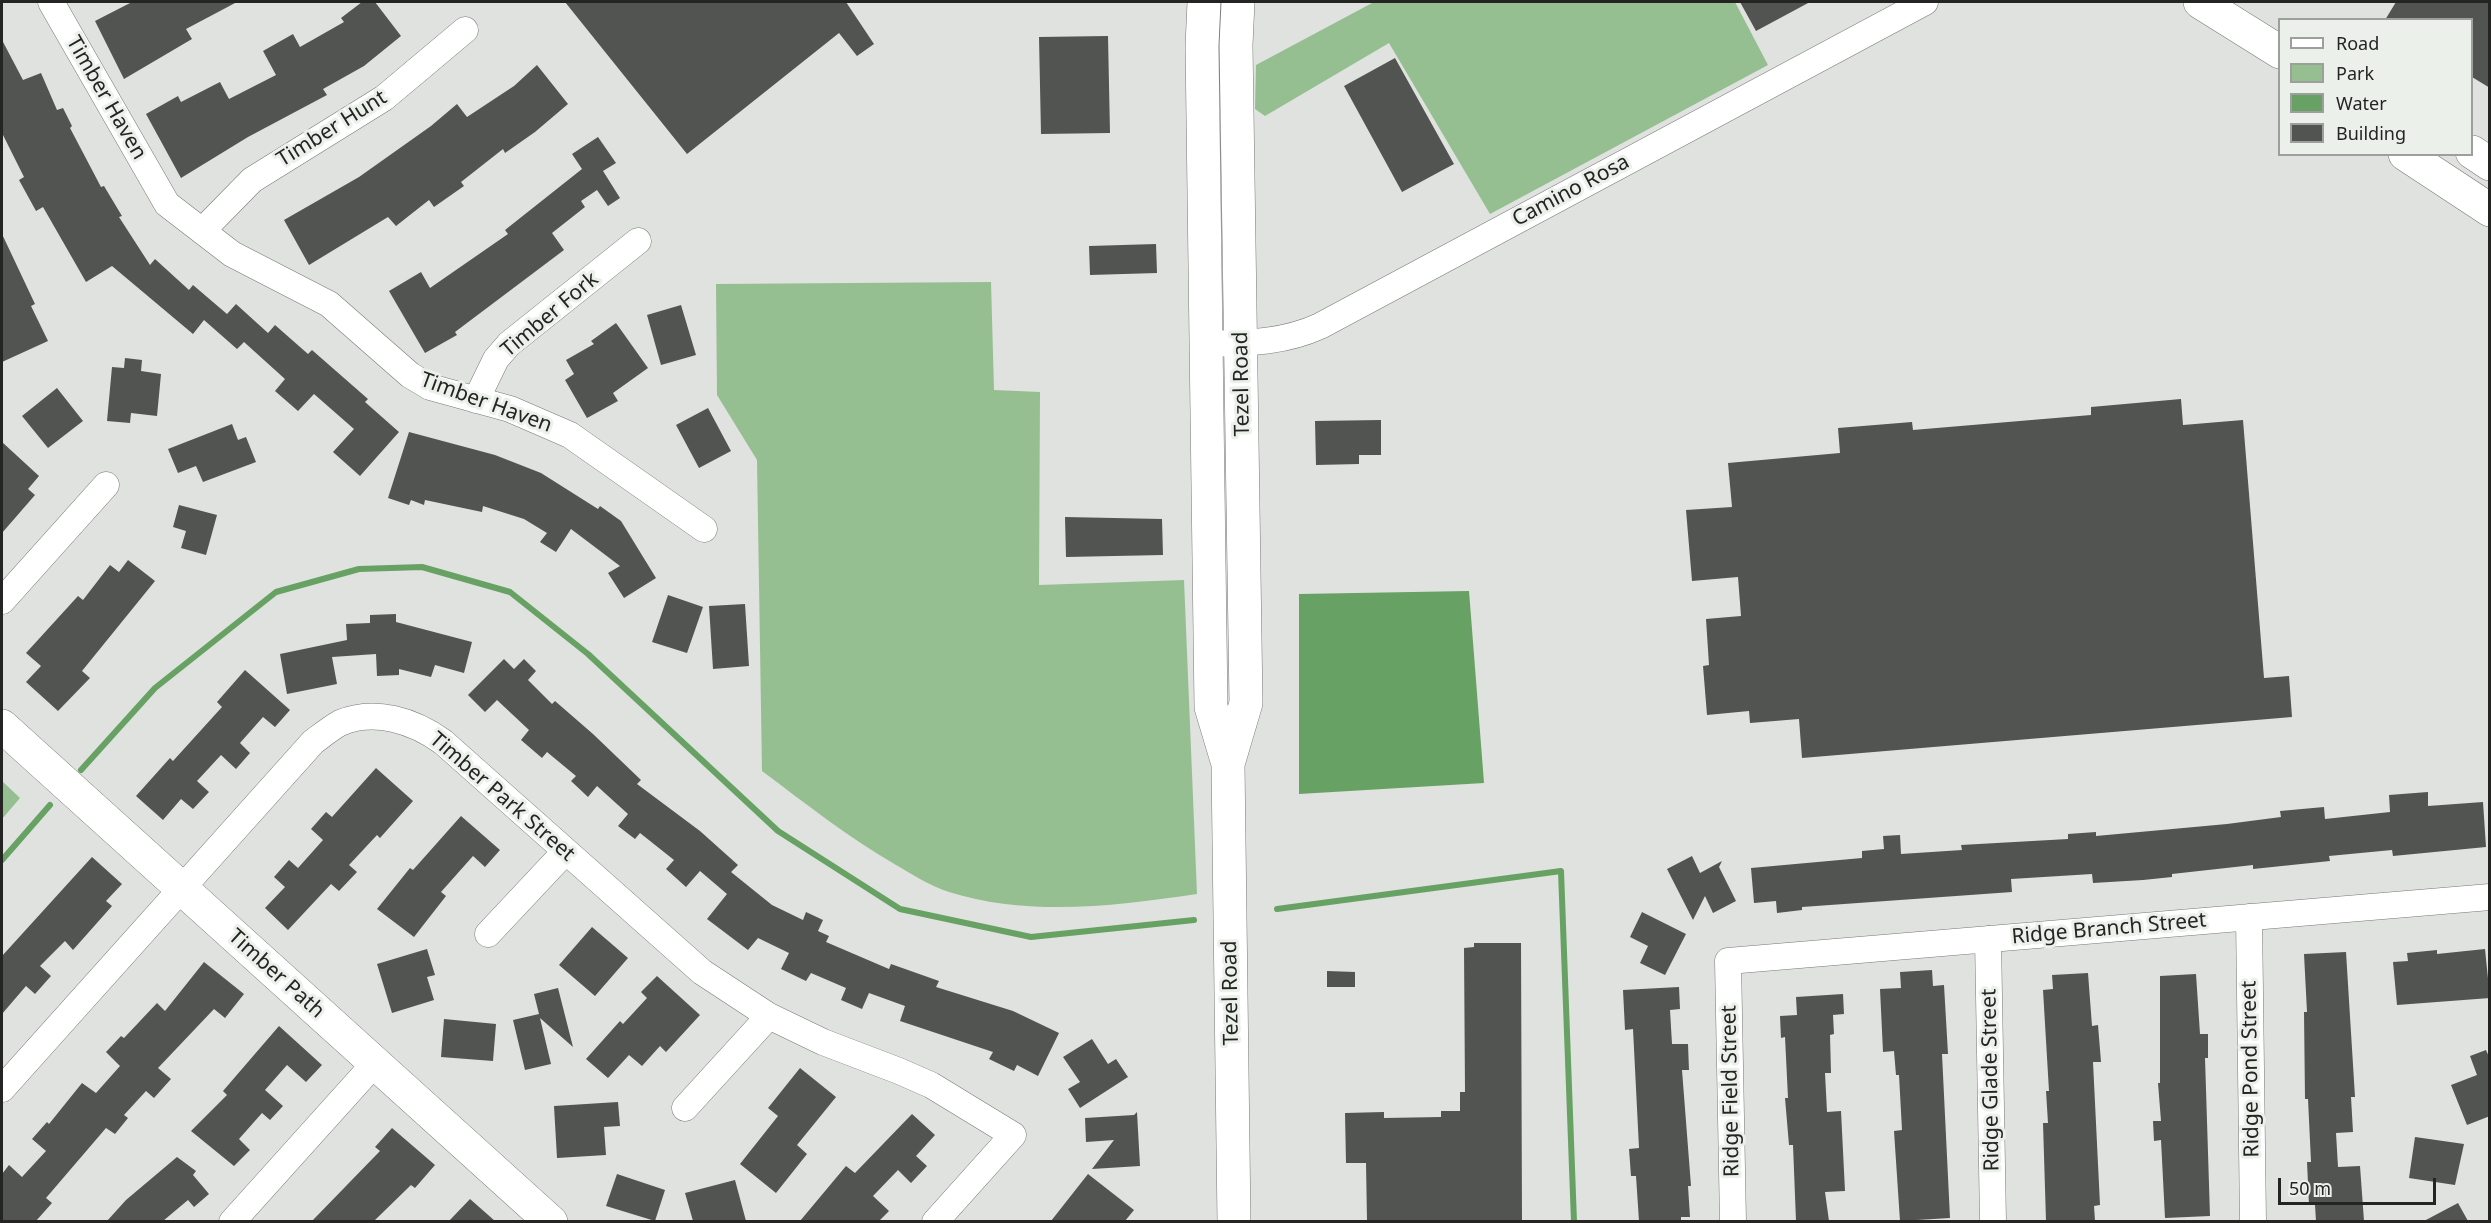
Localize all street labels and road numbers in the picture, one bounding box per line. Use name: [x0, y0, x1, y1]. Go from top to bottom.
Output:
street label: Timber Haven: [60, 32, 152, 164]
street label: Timber Hunt: [272, 85, 392, 173]
street label: Camino Rosa: [1508, 150, 1634, 232]
street label: Timber Fork: [496, 267, 604, 363]
street label: Tezel Road: [1228, 331, 1256, 437]
street label: Timber Haven: [417, 367, 555, 439]
street label: Timber Park Street: [424, 727, 580, 867]
street label: Ridge Branch Street: [2011, 908, 2207, 950]
street label: Timber Path: [223, 924, 329, 1024]
street label: Tezel Road: [1217, 940, 1245, 1046]
street label: Ridge Pond Street: [2237, 980, 2265, 1158]
street label: Ridge Glade Street: [1977, 988, 2005, 1172]
street label: Ridge Field Street: [1717, 1005, 1745, 1177]

